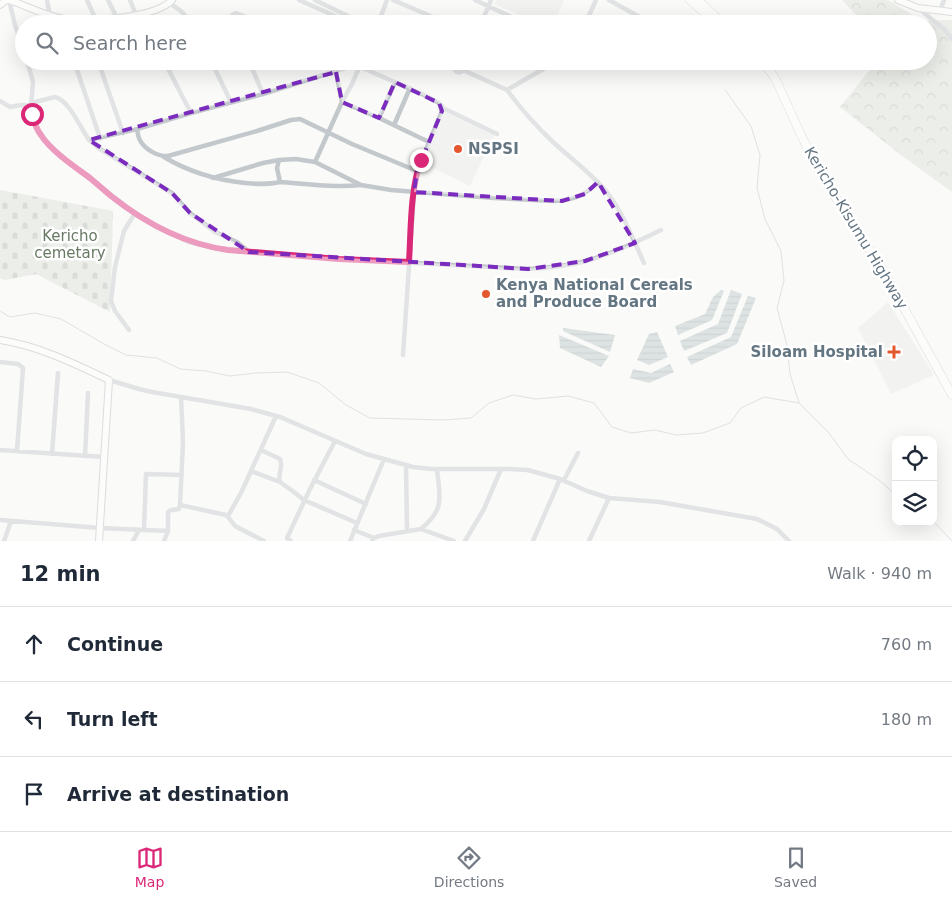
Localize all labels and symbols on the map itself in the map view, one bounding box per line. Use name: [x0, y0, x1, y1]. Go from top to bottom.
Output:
route start: [21, 103, 44, 126]
place label: NSPSI: [468, 140, 519, 158]
marker: NSPSI: [452, 143, 464, 155]
street label: Kericho-Kisumu Highway: [800, 144, 912, 313]
route end: [410, 149, 433, 172]
park label: Kericho cemetary: [34, 227, 106, 262]
place label: Kenya National Cereals and Produce Board: [496, 276, 693, 311]
marker: Kenya National Cereals and Produce Board: [480, 288, 492, 300]
place label: Siloam Hospital: [751, 343, 883, 361]
marker: Siloam Hospital: [887, 345, 901, 359]

